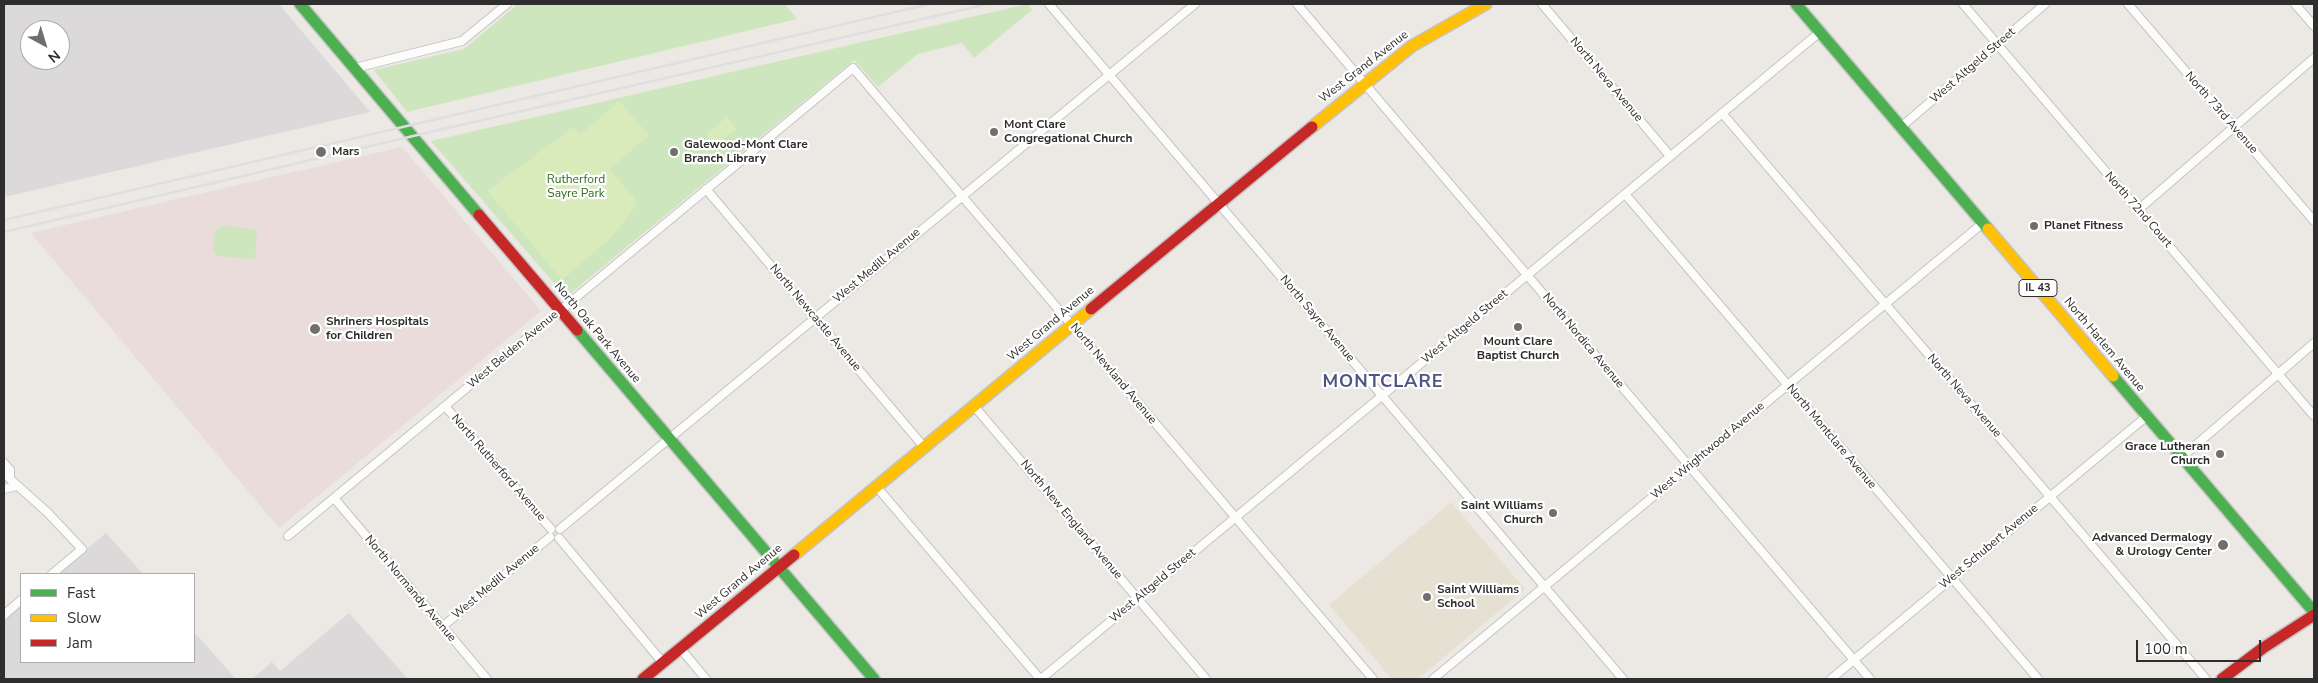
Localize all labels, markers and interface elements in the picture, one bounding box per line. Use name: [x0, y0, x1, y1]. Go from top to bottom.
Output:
north arrow: [20, 20, 70, 70]
street label: West Altgeld Street: [1928, 25, 2018, 107]
street label: West Grand Avenue: [1317, 28, 1411, 106]
street label: North Neva Avenue: [1566, 35, 1646, 125]
text: N: [44, 46, 64, 67]
street label: North 73rd Avenue: [2182, 69, 2260, 157]
place label: Mont Clare Congregational Church: [1004, 118, 1132, 146]
marker: Mont Clare Congregational Church: [988, 126, 1000, 138]
place label: Galewood-Mont Clare Branch Library: [684, 138, 808, 166]
marker: Mars: [314, 145, 328, 159]
place label: Mars: [332, 145, 359, 159]
marker: Galewood-Mont Clare Branch Library: [668, 146, 680, 158]
street label: North 72nd Court: [2101, 169, 2175, 251]
park label: Rutherford Sayre Park: [547, 173, 605, 201]
place label: Planet Fitness: [2044, 219, 2123, 233]
marker: Planet Fitness: [2028, 220, 2040, 232]
street label: West Medill Avenue: [830, 225, 924, 307]
street label: North Newcastle Avenue: [766, 262, 864, 374]
street label: North Sayre Avenue: [1277, 273, 1357, 365]
street label: North Oak Park Avenue: [551, 280, 643, 386]
road number: IL 43: [2019, 280, 2057, 296]
street label: West Grand Avenue: [1005, 283, 1097, 365]
street label: West Altgeld Street: [1419, 287, 1511, 367]
street label: North Nordica Avenue: [1539, 291, 1627, 391]
street label: North Harlem Avenue: [2061, 295, 2147, 395]
street label: West Belden Avenue: [465, 308, 561, 392]
place label: Shriners Hospitals for Children: [326, 315, 429, 343]
street label: North Newland Avenue: [1067, 321, 1159, 427]
marker: Mount Clare Baptist Church: [1512, 321, 1524, 333]
marker: Shriners Hospitals for Children: [308, 322, 322, 336]
place label: Mount Clare Baptist Church: [1477, 335, 1559, 363]
street label: North Neva Avenue: [1924, 351, 2004, 441]
district label: MONTCLARE: [1321, 372, 1445, 394]
street label: North Montclare Avenue: [1783, 382, 1879, 492]
street label: West Wrightwood Avenue: [1648, 399, 1768, 503]
street label: North Rutherford Avenue: [448, 412, 548, 524]
place label: Grace Lutheran Church: [2125, 440, 2210, 468]
marker: Grace Lutheran Church: [2214, 448, 2226, 460]
street label: North New England Avenue: [1017, 457, 1125, 583]
place label: Saint Williams Church: [1461, 499, 1543, 527]
street label: West Schubert Avenue: [1937, 501, 2041, 593]
marker: Saint Williams Church: [1547, 507, 1559, 519]
place label: Advanced Dermalogy & Urology Center: [2092, 531, 2212, 559]
street label: North Normandy Avenue: [361, 533, 459, 645]
marker: Advanced Dermalogy & Urology Center: [2216, 538, 2230, 552]
street label: West Medill Avenue: [449, 541, 543, 623]
street label: West Grand Avenue: [693, 541, 785, 623]
street label: West Altgeld Street: [1107, 546, 1199, 626]
legend: [20, 573, 195, 663]
text: Fast: [67, 583, 95, 603]
place label: Saint Williams School: [1437, 583, 1519, 611]
marker: Saint Williams School: [1421, 591, 1433, 603]
text: Slow: [67, 608, 101, 628]
scale bar: [2138, 630, 2263, 662]
text: Jam: [67, 633, 93, 653]
text: 100 m: [2144, 639, 2188, 659]

